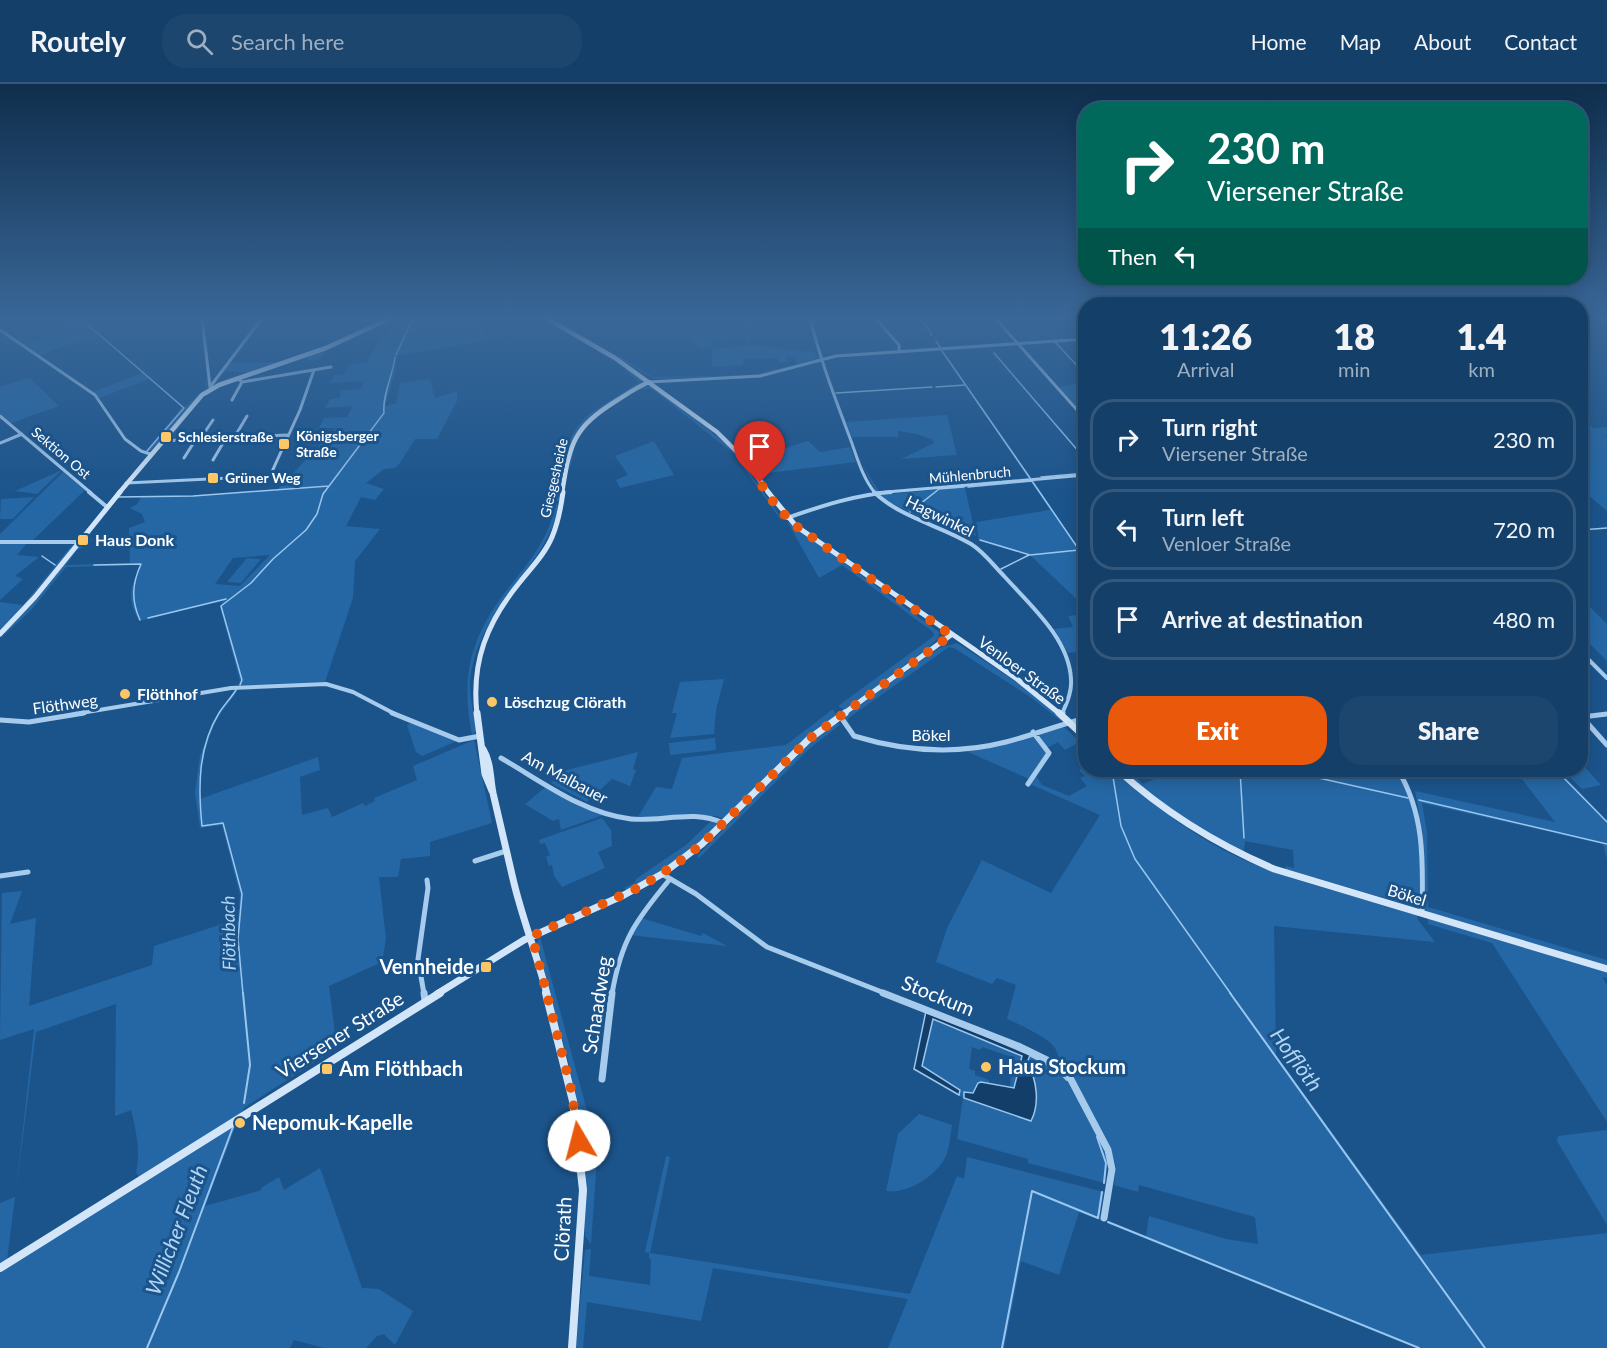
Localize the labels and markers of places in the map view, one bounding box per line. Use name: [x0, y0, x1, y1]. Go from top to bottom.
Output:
pin: [734, 421, 785, 483]
place label: Königsberger Straße: [296, 427, 379, 460]
place label: Schlesierstraße: [178, 428, 274, 445]
marker: Schlesierstraße: [159, 430, 173, 444]
marker: Königsberger Straße: [277, 437, 291, 451]
place label: Grüner Weg: [225, 469, 301, 486]
marker: Grüner Weg: [206, 471, 220, 485]
place label: Haus Donk: [95, 530, 174, 549]
marker: Haus Donk: [76, 533, 90, 547]
place label: Flöthhof: [137, 684, 198, 703]
marker: Flöthhof: [118, 687, 132, 701]
place label: Löschzug Clörath: [504, 692, 626, 711]
marker: Löschzug Clörath: [485, 695, 499, 709]
place label: Vennheide: [378, 954, 474, 978]
marker: Vennheide: [479, 960, 493, 974]
place label: Haus Stockum: [998, 1054, 1126, 1078]
place label: Am Flöthbach: [338, 1056, 463, 1080]
marker: Haus Stockum: [979, 1060, 993, 1074]
marker: Am Flöthbach: [320, 1062, 334, 1076]
place label: Nepomuk-Kapelle: [252, 1110, 413, 1134]
marker: Nepomuk-Kapelle: [233, 1116, 247, 1130]

